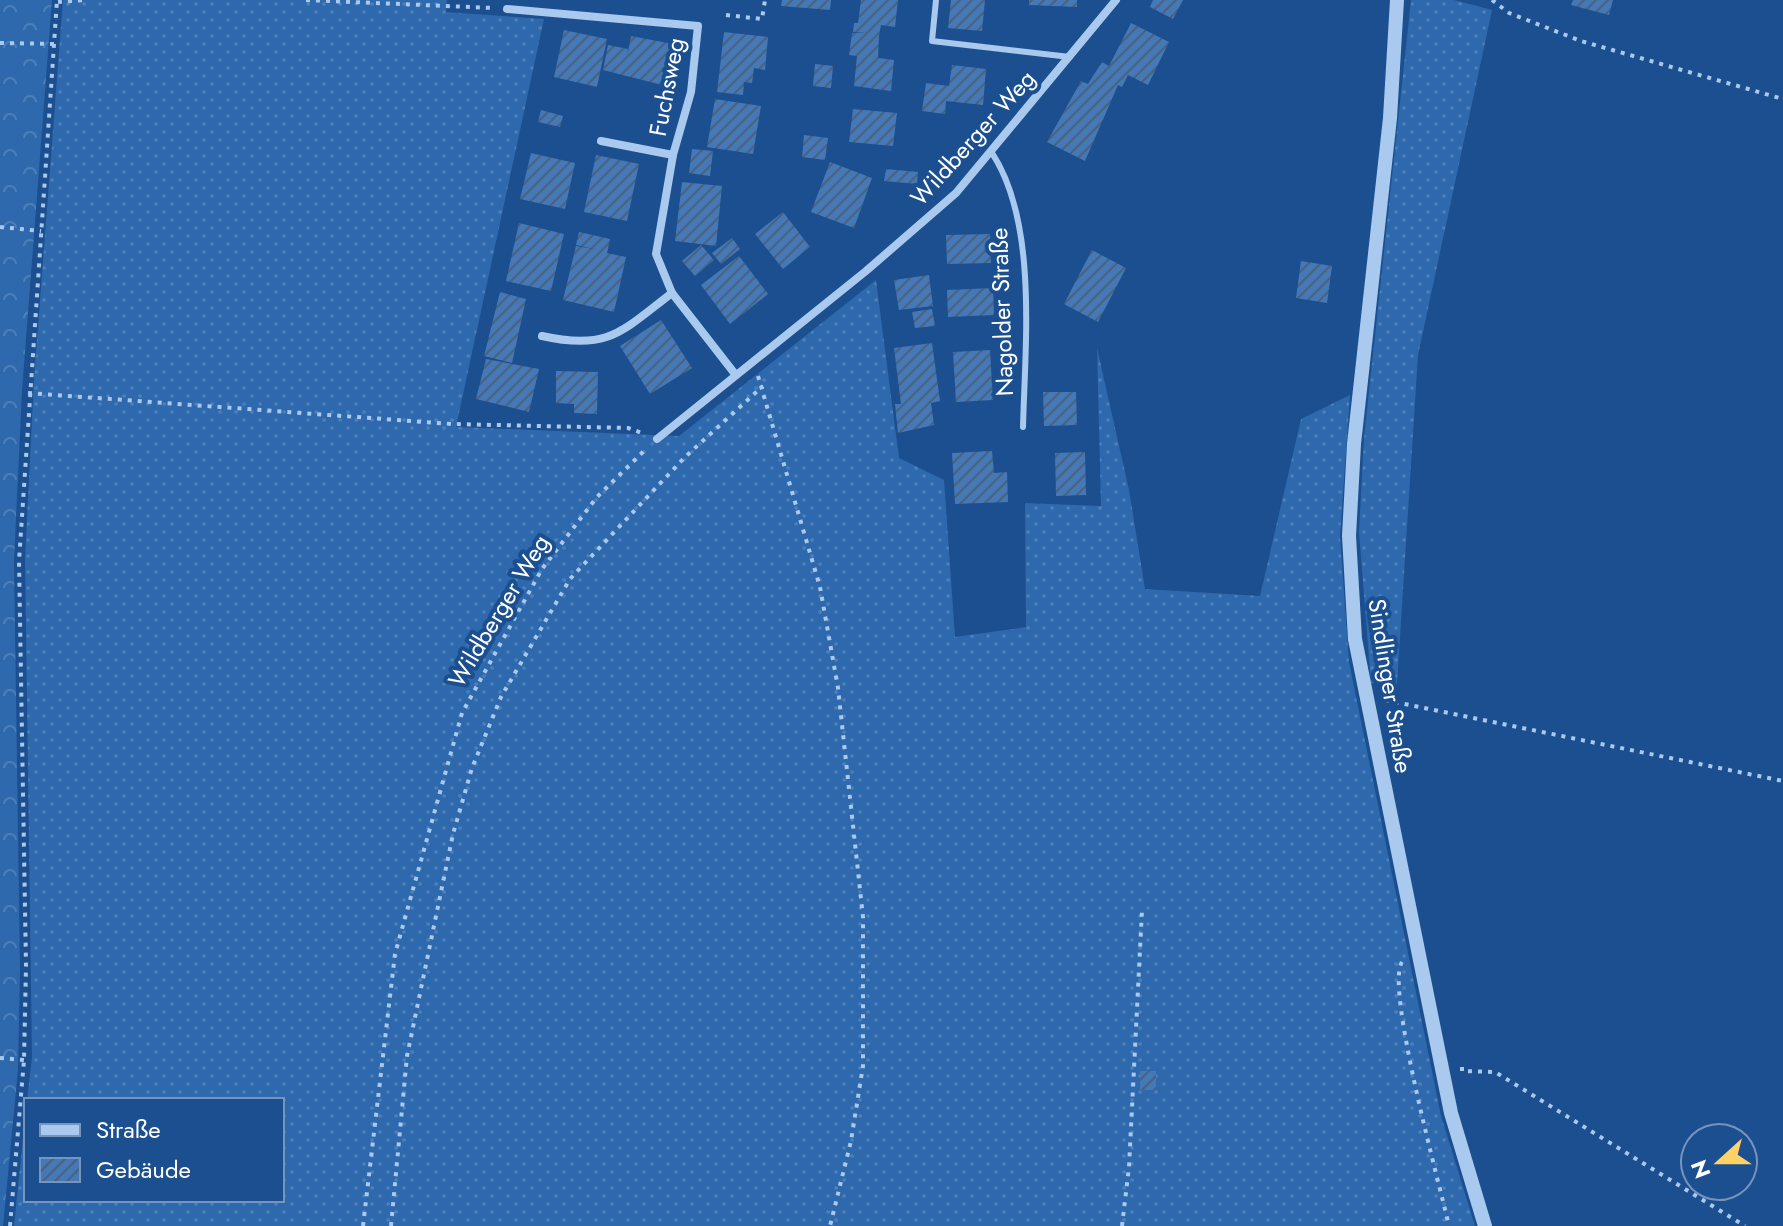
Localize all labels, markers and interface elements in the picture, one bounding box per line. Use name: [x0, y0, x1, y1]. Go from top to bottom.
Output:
street label: Fuchsweg: [640, 35, 693, 139]
street label: Wildberger Weg: [902, 62, 1043, 213]
street label: Nagolder Straße: [981, 227, 1022, 397]
street label: Wildberger Weg: [439, 528, 558, 694]
street label: Sindlinger Straße: [1359, 596, 1422, 776]
legend: [24, 1098, 284, 1202]
text: Straße: [96, 1112, 161, 1147]
north arrow: [1679, 1122, 1759, 1202]
text: Gebäude: [96, 1152, 191, 1187]
text: N: [1682, 1155, 1718, 1183]

